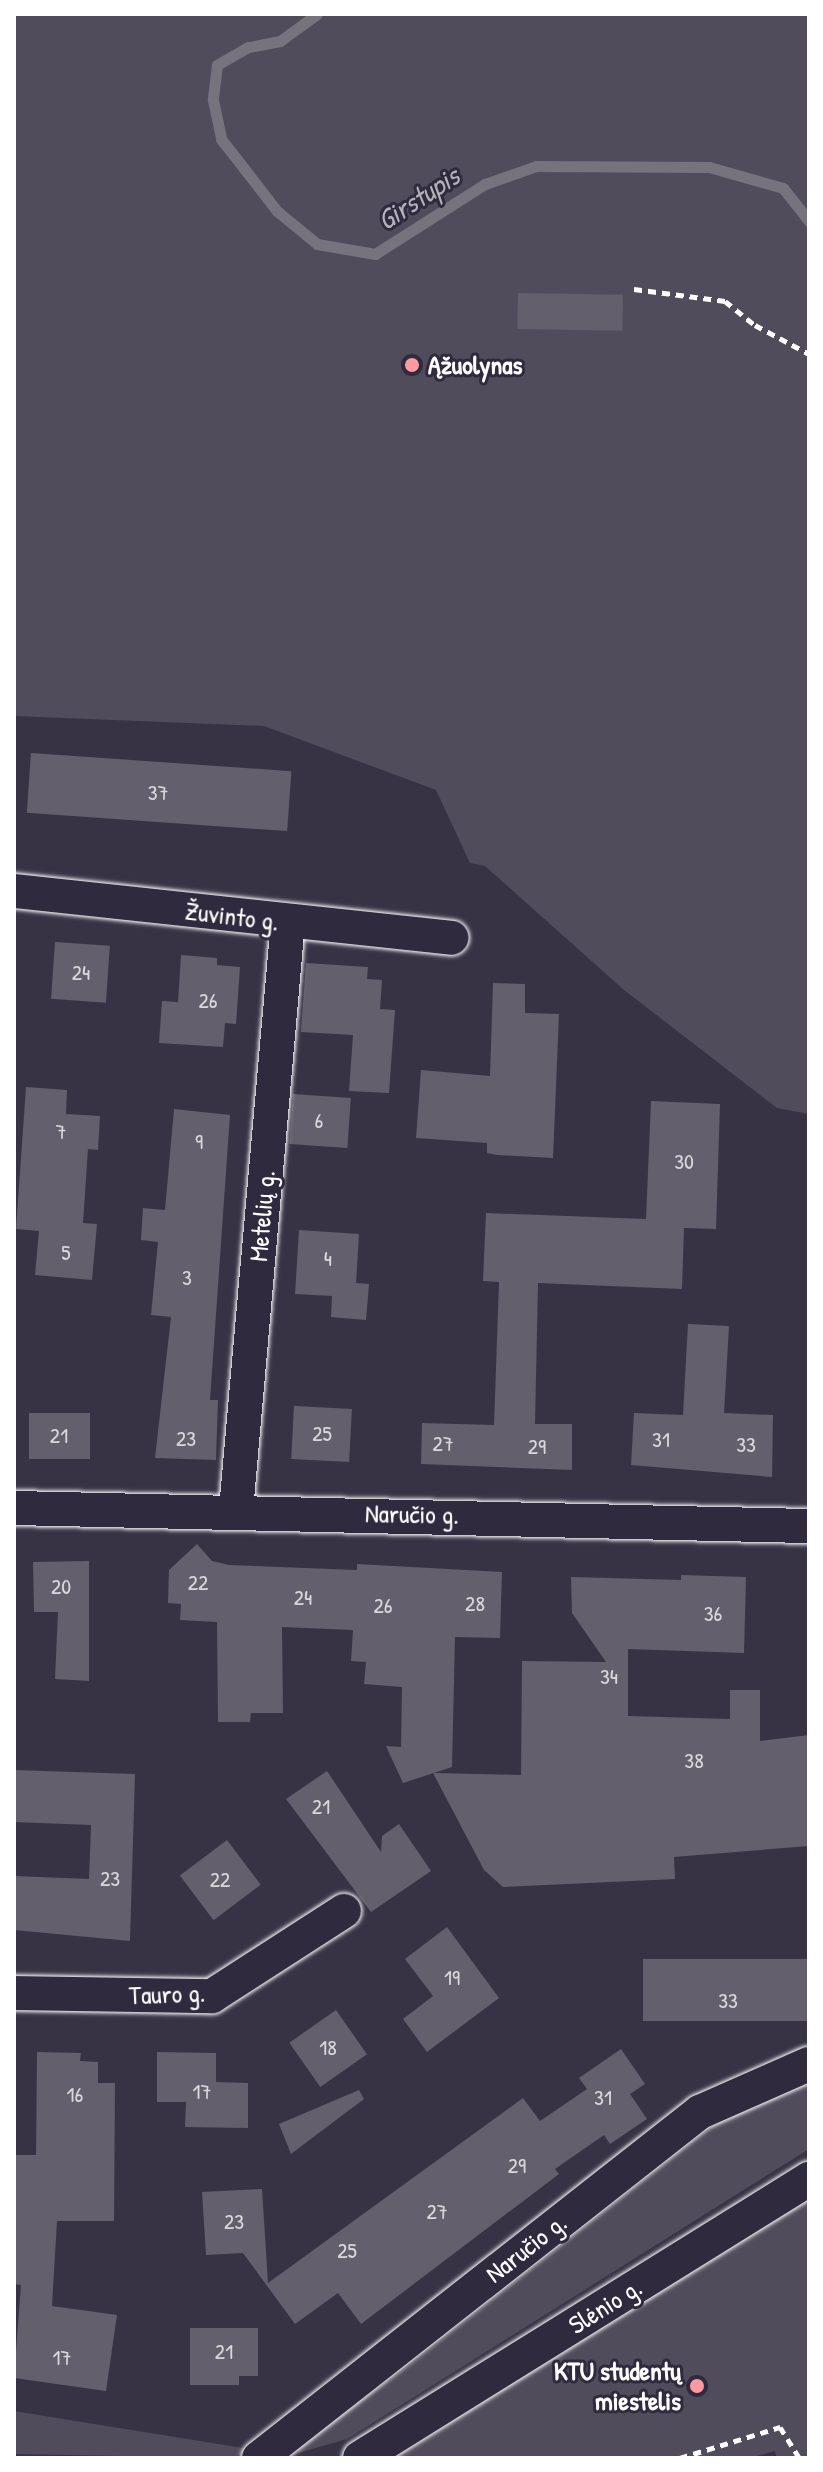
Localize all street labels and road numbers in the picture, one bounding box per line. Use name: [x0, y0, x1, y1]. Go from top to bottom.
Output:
street label: Žuvinto g.: [183, 895, 281, 937]
street label: Metelių g.: [242, 1169, 282, 1263]
street label: Naručio g.: [365, 1498, 459, 1530]
street label: Tauro g.: [128, 1977, 206, 2011]
street label: Naručio g.: [479, 2207, 573, 2289]
street label: Slėnio g.: [563, 2271, 647, 2341]

